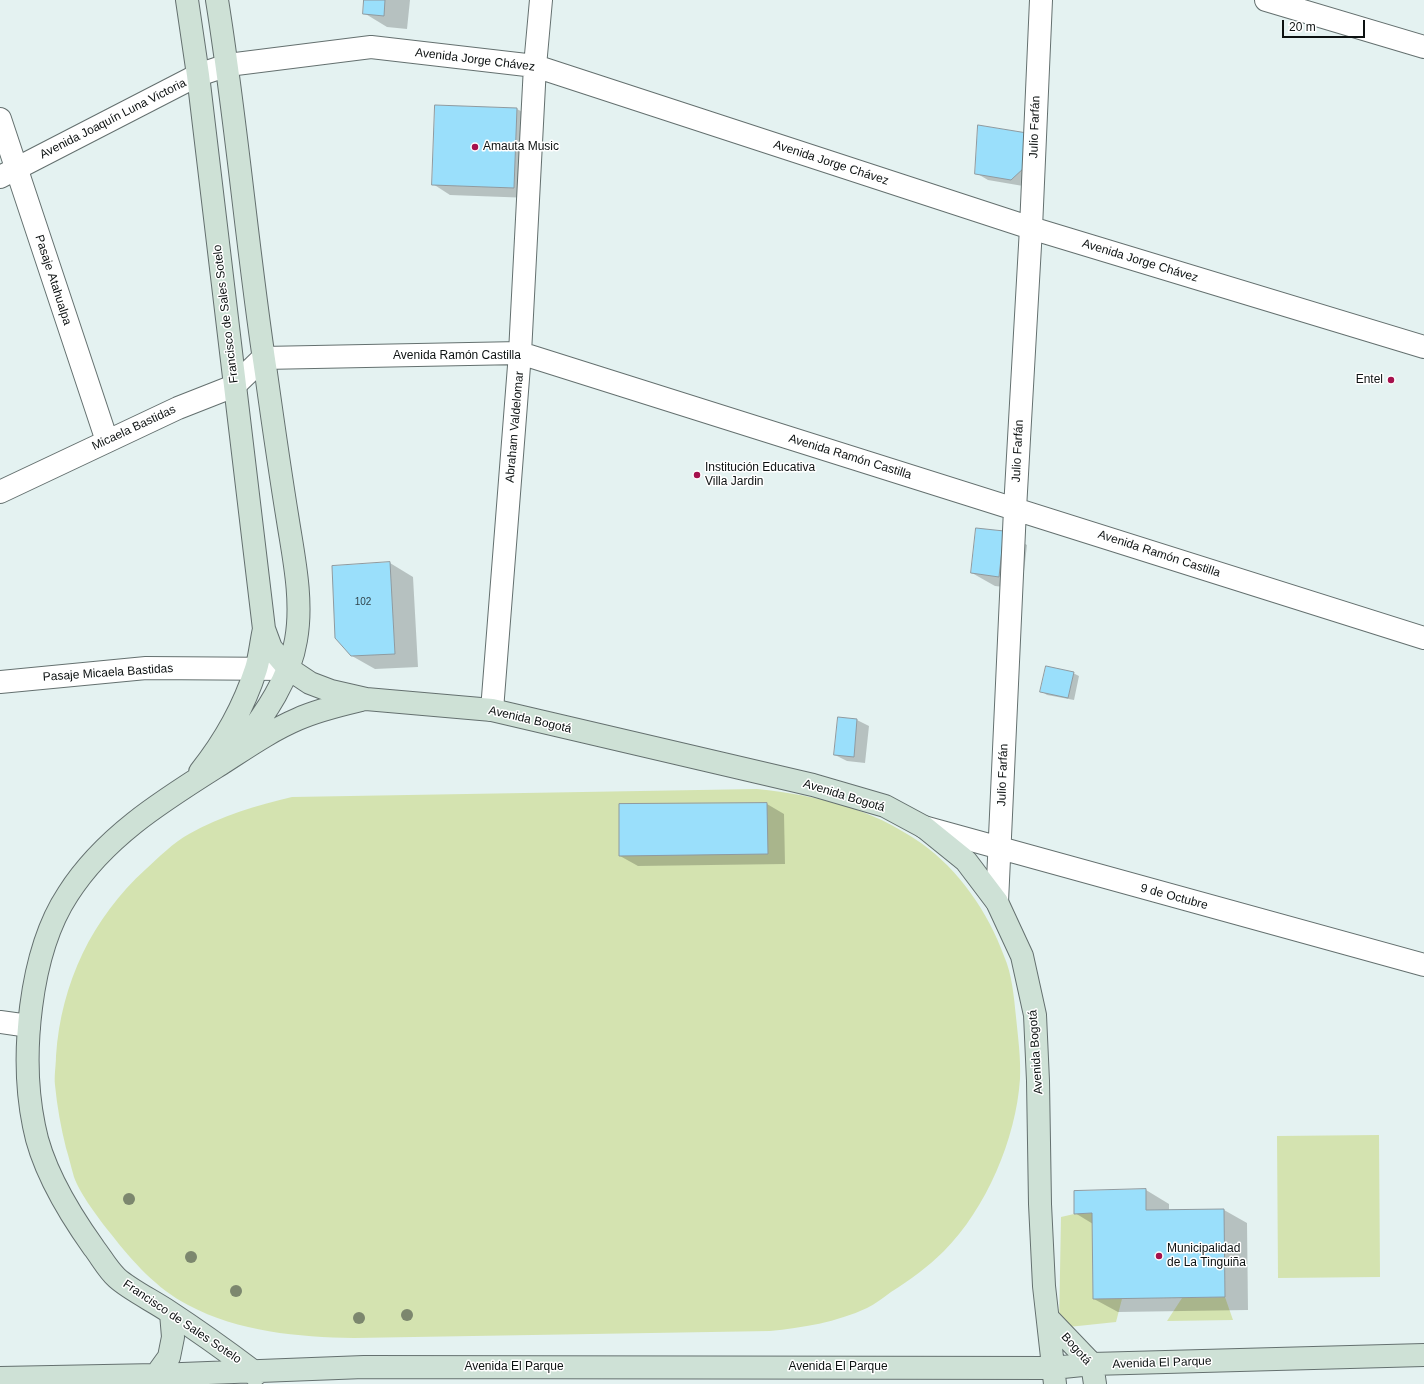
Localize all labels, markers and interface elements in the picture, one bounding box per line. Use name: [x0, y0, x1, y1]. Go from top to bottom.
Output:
scale bar: [1284, 12, 1367, 38]
text: 20 m: [1289, 20, 1316, 34]
street label: Avenida Jorge Chávez: [414, 46, 536, 74]
street label: Avenida Joaquín Luna Victoria: [37, 76, 189, 162]
street label: Julio Farfán: [1027, 95, 1043, 159]
street label: Avenida Jorge Chávez: [771, 138, 891, 188]
place label: Amauta Music: [483, 140, 559, 154]
marker: Amauta Music: [470, 142, 480, 152]
street label: Pasaje Atahualpa: [32, 233, 74, 327]
street label: Avenida Jorge Chávez: [1080, 236, 1200, 286]
street label: Francisco de Sales Sotelo: [210, 244, 242, 384]
street label: Avenida Ramón Castilla: [393, 349, 521, 363]
street label: Abraham Valdelomar: [503, 371, 527, 483]
place label: Entel: [1356, 373, 1383, 387]
marker: Entel: [1386, 375, 1396, 385]
street label: Micaela Bastidas: [90, 402, 178, 454]
street label: Julio Farfán: [1009, 419, 1027, 483]
street label: Avenida Ramón Castilla: [787, 431, 913, 483]
place label: Institución Educativa Villa Jardin: [705, 461, 815, 489]
marker: Institución Educativa Villa Jardin: [692, 470, 702, 480]
street label: Avenida Ramón Castilla: [1096, 527, 1222, 581]
house number: 102: [355, 596, 371, 608]
street label: Pasaje Micaela Bastidas: [42, 661, 174, 685]
street label: Avenida Bogotá: [487, 703, 573, 737]
street label: Julio Farfán: [995, 743, 1011, 807]
street label: Avenida Bogotá: [801, 777, 887, 815]
street label: 9 de Octubre: [1139, 881, 1209, 913]
street label: Avenida Bogotá: [1026, 1009, 1046, 1095]
place label: Municipalidad de La Tinguiña: [1167, 1242, 1246, 1270]
marker: Municipalidad de La Tinguiña: [1154, 1251, 1164, 1261]
street label: Francisco de Sales Sotelo: [120, 1277, 244, 1367]
street label: Bogotá: [1058, 1330, 1094, 1368]
street label: Avenida El Parque: [1112, 1354, 1212, 1372]
street label: Avenida El Parque: [464, 1360, 564, 1374]
street label: Avenida El Parque: [788, 1360, 888, 1374]

